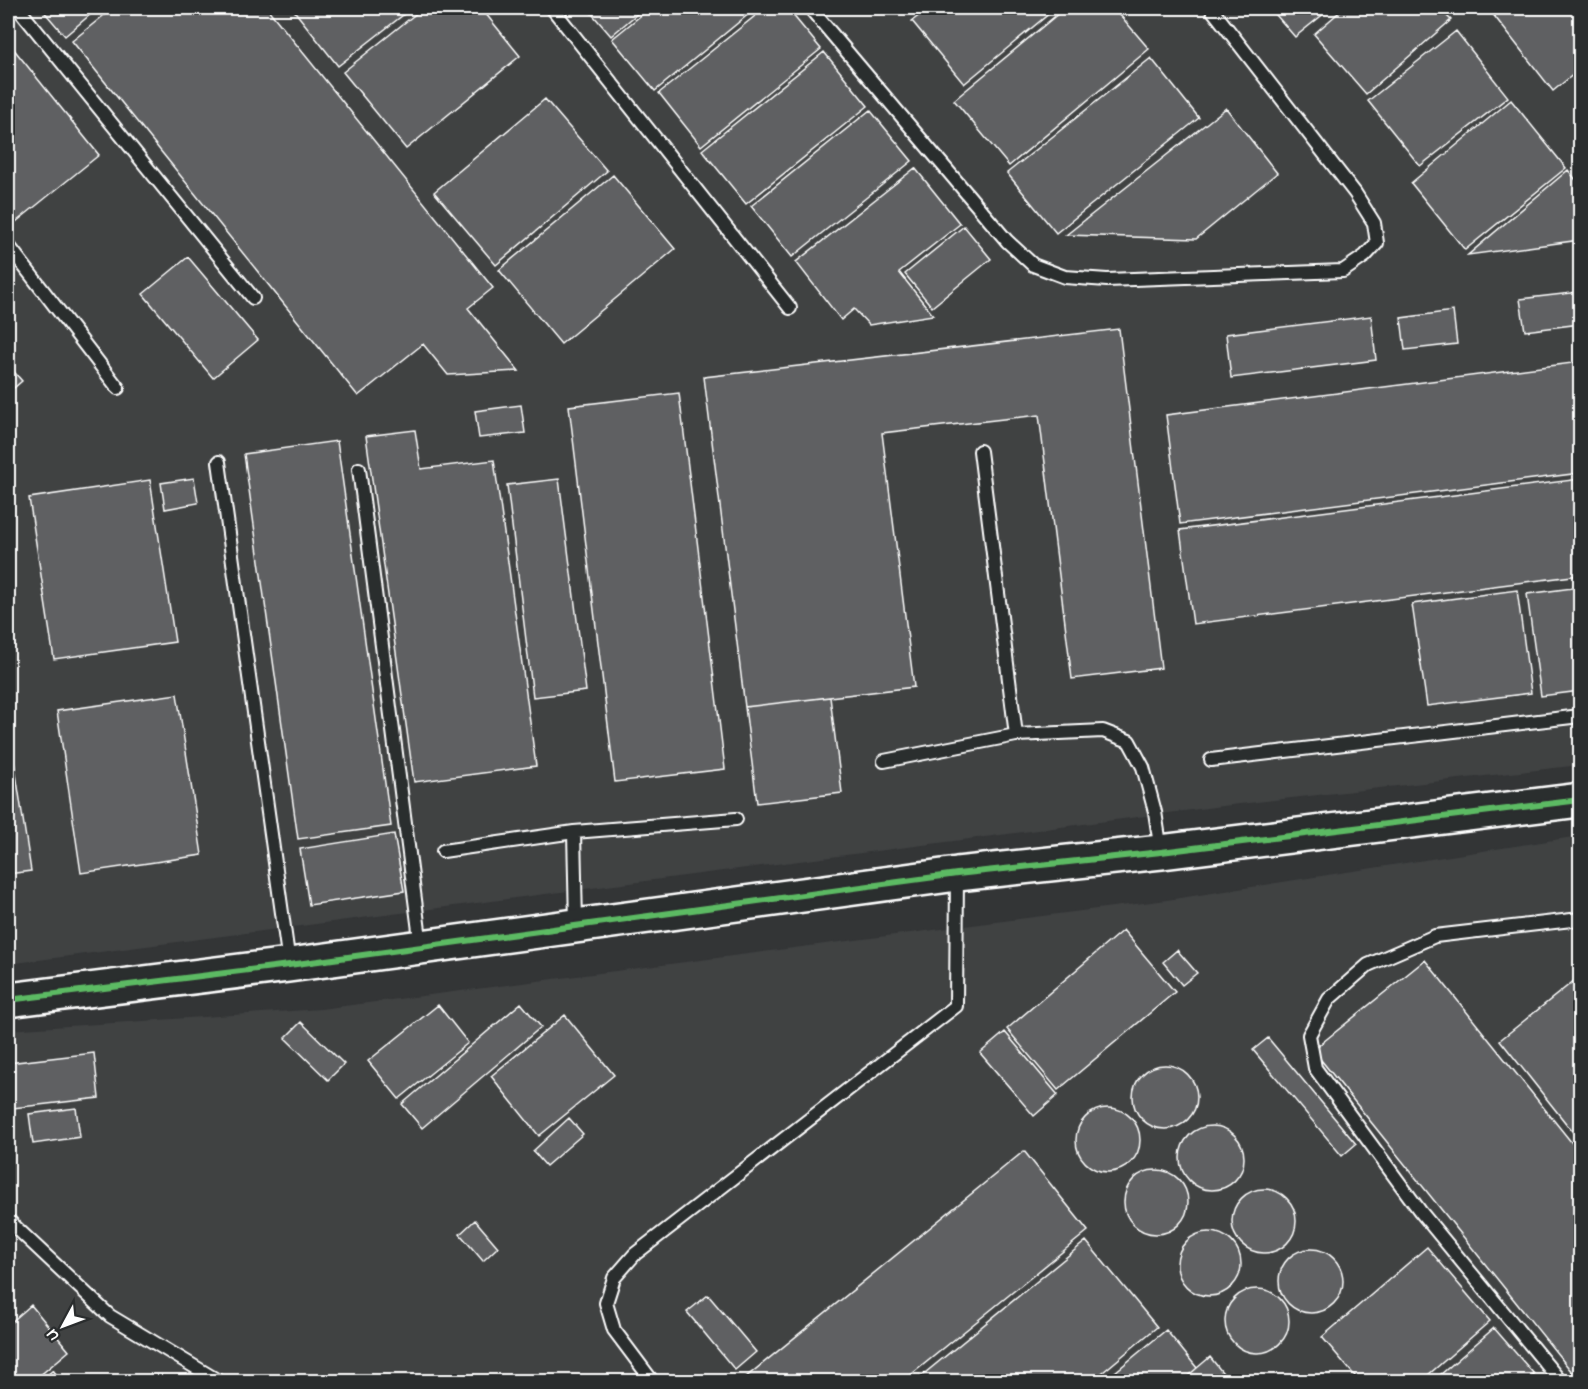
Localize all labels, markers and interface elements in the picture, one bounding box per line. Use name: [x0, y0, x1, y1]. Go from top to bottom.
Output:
north arrow: [33, 1296, 93, 1356]
text: U: [41, 1325, 64, 1346]

